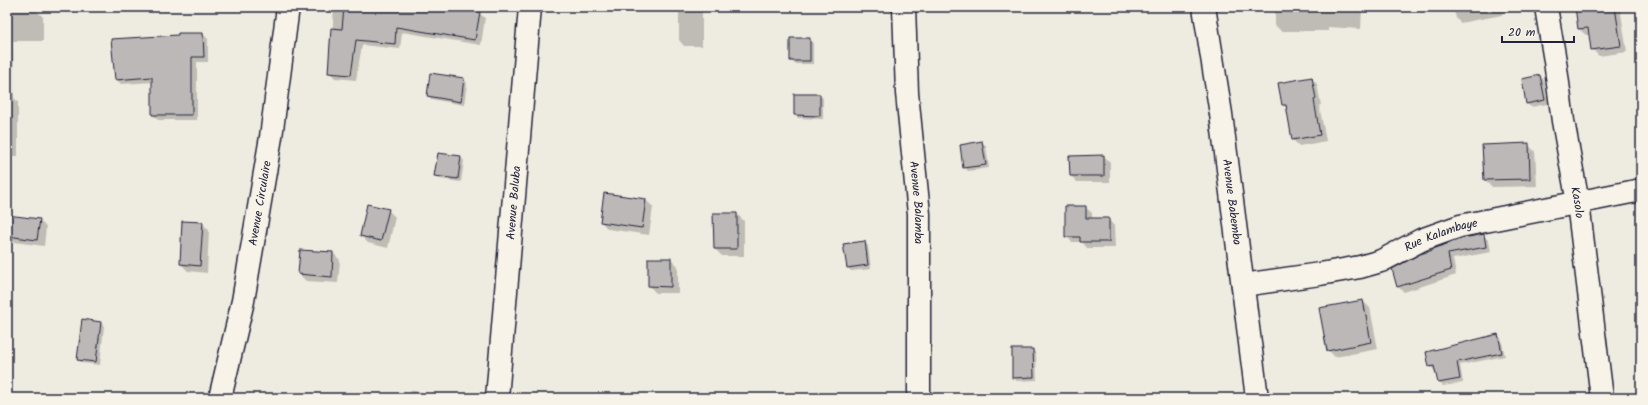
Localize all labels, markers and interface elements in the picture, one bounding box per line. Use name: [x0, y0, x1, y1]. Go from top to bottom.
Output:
scale bar: [1502, 18, 1574, 44]
text: 20 m: [1508, 23, 1536, 42]
street label: Avenue Babemba: [1217, 158, 1247, 247]
street label: Avenue Circulaire: [244, 159, 277, 247]
street label: Avenue Balamba: [904, 160, 928, 245]
street label: Avenue Baluba: [501, 165, 527, 240]
street label: Kasolo: [1565, 185, 1589, 219]
street label: Rue Kalambaye: [1401, 214, 1480, 257]

